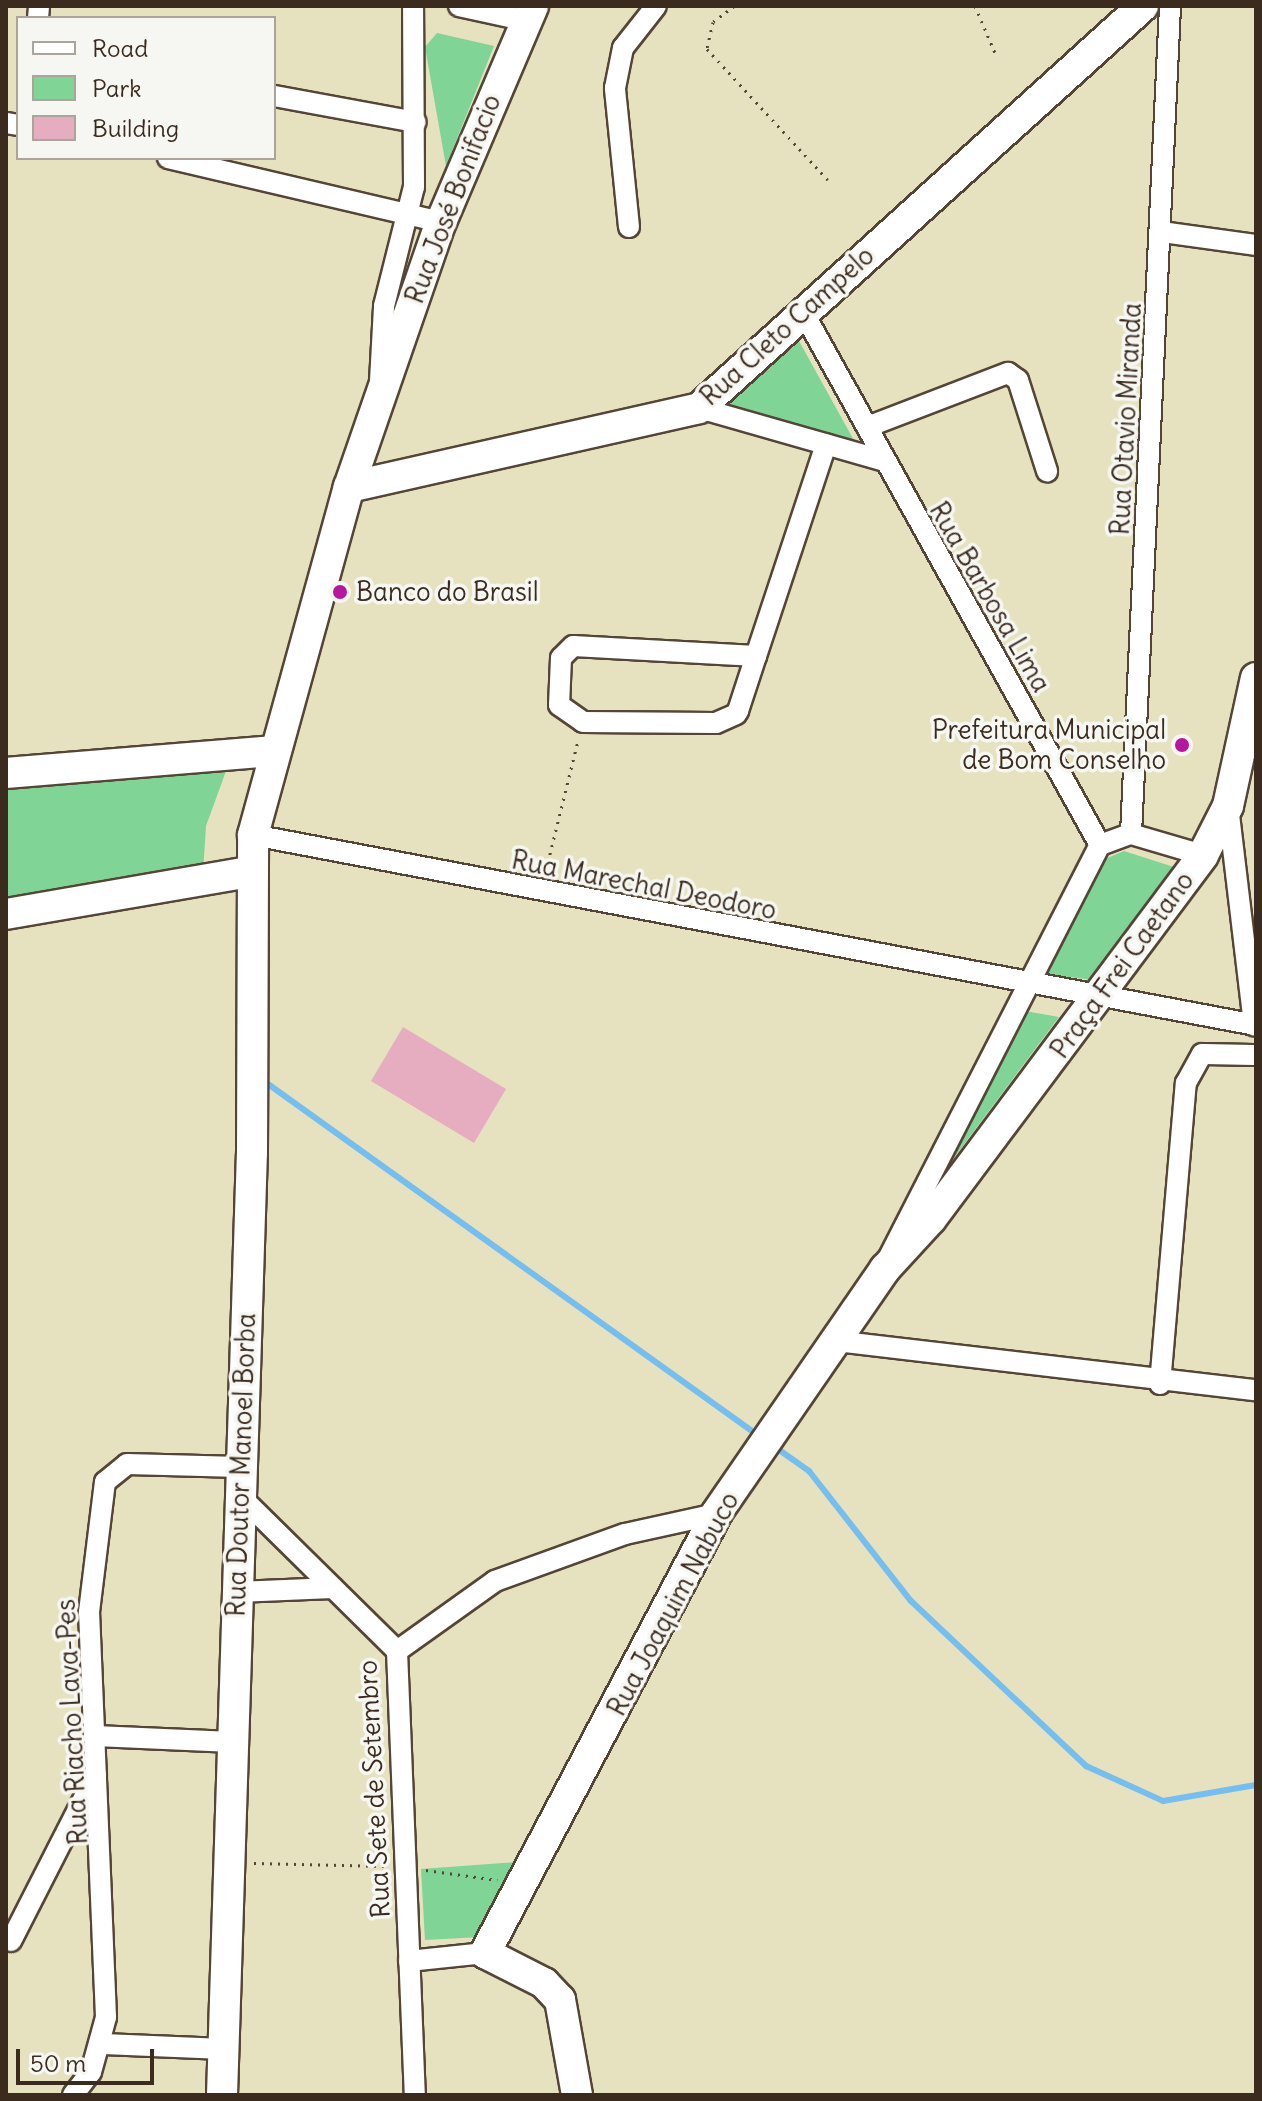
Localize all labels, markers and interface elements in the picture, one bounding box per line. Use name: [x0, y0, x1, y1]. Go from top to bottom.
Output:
legend: [16, 16, 276, 160]
text: Road: [92, 33, 148, 63]
text: Park: [92, 73, 142, 103]
street label: Rua José Bonifacio: [399, 90, 507, 308]
text: Building: [92, 113, 179, 143]
street label: Rua Cleto Campelo: [694, 240, 880, 412]
street label: Rua Otavio Miranda: [1104, 302, 1148, 536]
street label: Rua Barbosa Lima: [923, 496, 1057, 698]
place label: Banco do Brasil: [356, 576, 538, 608]
marker: Banco do Brasil: [331, 583, 349, 601]
place label: Prefeitura Municipal de Bom Conselho: [932, 714, 1166, 776]
marker: Prefeitura Municipal de Bom Conselho: [1173, 736, 1191, 754]
street label: Rua Marechal Deodoro: [509, 844, 779, 926]
street label: Praça Frei Caetano: [1044, 866, 1200, 1064]
street label: Rua Doutor Manoel Borba: [220, 1313, 262, 1617]
street label: Rua Joaquim Nabuco: [601, 1487, 745, 1721]
street label: Rua Riacho Lava-Pes: [50, 1598, 94, 1846]
street label: Rua Sete de Setembro: [352, 1659, 396, 1919]
scale bar: [20, 2033, 158, 2083]
text: 50 m: [30, 2048, 86, 2078]

